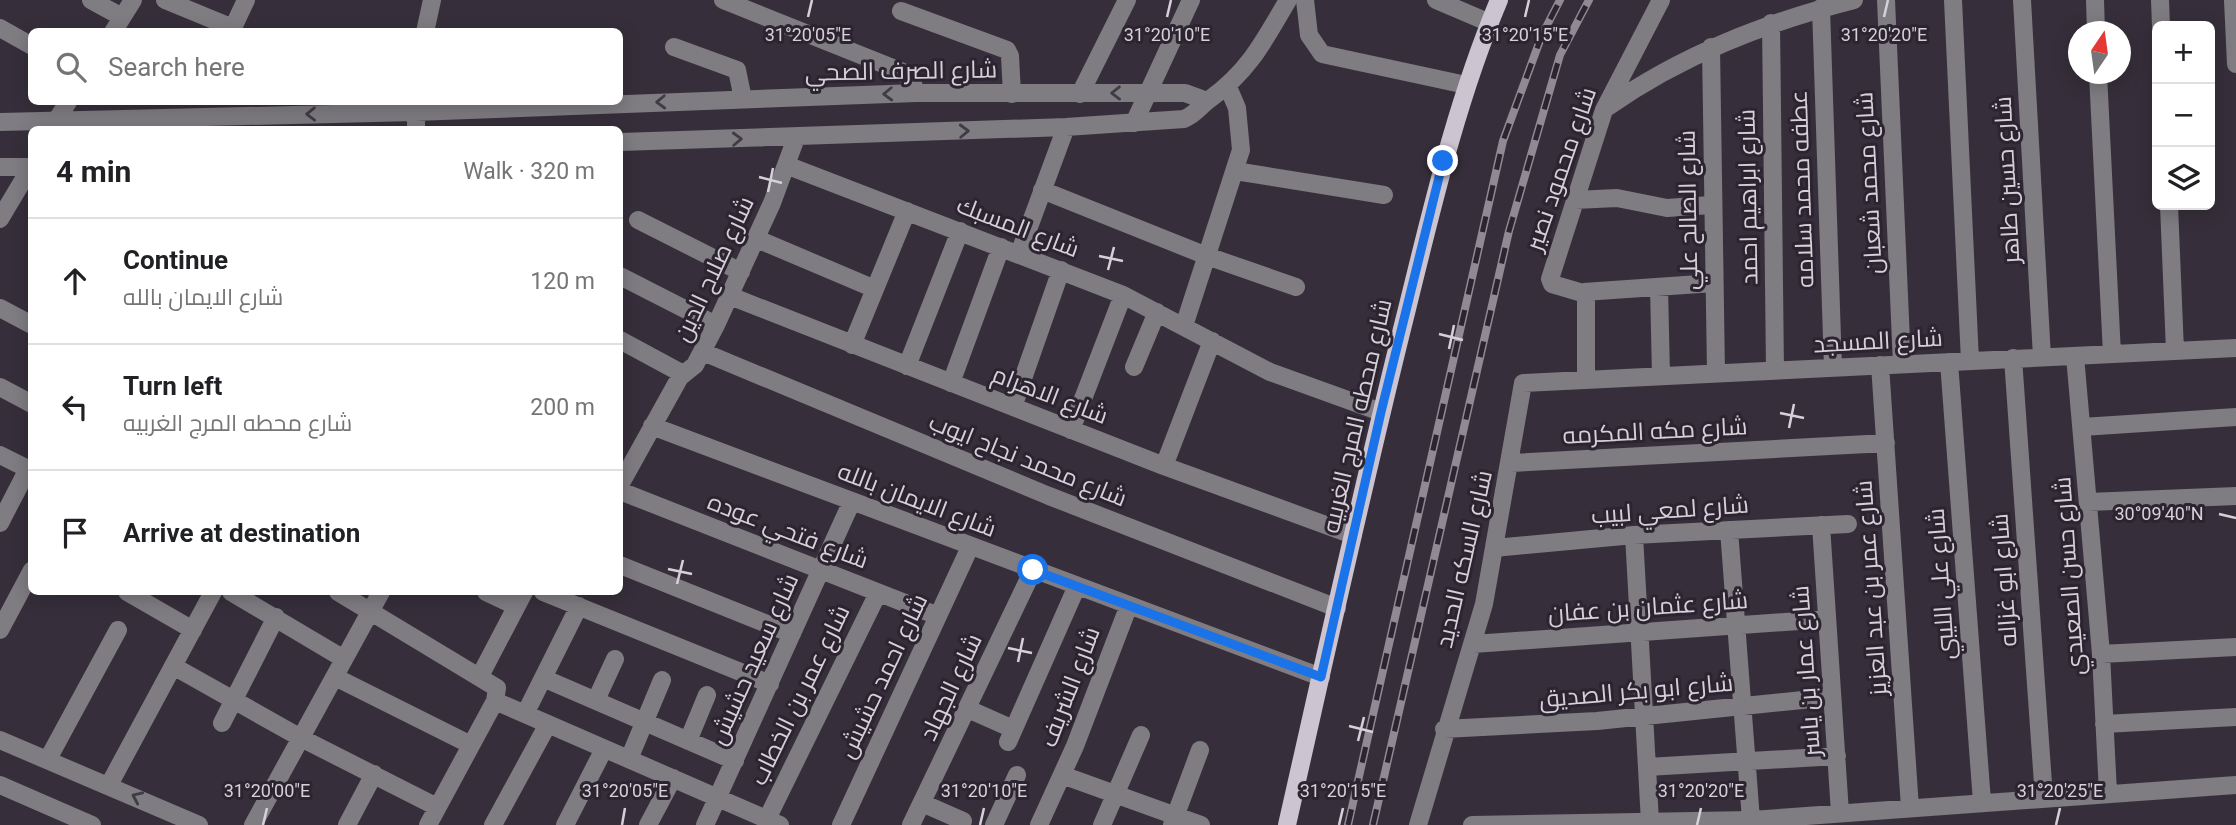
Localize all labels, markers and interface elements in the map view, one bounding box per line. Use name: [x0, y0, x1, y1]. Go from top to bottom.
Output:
north arrow: [2068, 21, 2131, 84]
map controls: [2152, 21, 2215, 210]
button: +: [2152, 21, 2215, 84]
text: 31°20'05"E: [765, 24, 851, 45]
text: 31°20'10"E: [1124, 24, 1210, 45]
text: 31°20'15"E: [1482, 24, 1568, 45]
text: 31°20'20"E: [1841, 24, 1927, 45]
search box: [28, 28, 623, 105]
icon: search: [52, 48, 90, 86]
text: Search here: [108, 52, 245, 82]
street label: شارع الصرف الصحي: [805, 55, 997, 92]
street label: شارع محمود نصير: [1519, 84, 1604, 257]
button: −: [2152, 84, 2215, 147]
one-way arrow: [1110, 85, 1121, 101]
one-way arrow: [883, 87, 894, 102]
street label: عطفه محمد سلامه: [1785, 90, 1819, 288]
street label: شارع محمد شعبان: [1850, 91, 1890, 275]
one-way arrow: [655, 95, 666, 110]
street label: شارع حسين طاهر: [1989, 96, 2027, 266]
one-way arrow: [306, 107, 317, 122]
street label: شارع ابراهيم احمد: [1732, 109, 1766, 285]
one-way arrow: [959, 124, 970, 139]
street label: شارع الصالح علي: [1673, 130, 1708, 290]
one-way arrow: [731, 132, 742, 147]
route end: [1427, 145, 1458, 176]
button: layers: [2152, 147, 2215, 210]
text: 4 min: [56, 154, 131, 189]
text: Walk · 320 m: [463, 158, 595, 185]
street label: شارع المسبك: [952, 191, 1083, 265]
street label: شارع صلاح الدين: [668, 192, 762, 347]
text: Continue: [123, 245, 228, 275]
icon: ahead: [56, 262, 94, 300]
text: 120 m: [530, 268, 595, 295]
text: شارع الايمان بالله: [123, 284, 283, 311]
street label: شارع محطه المرج الغربيه: [1316, 296, 1400, 536]
street label: شارع المسجد: [1813, 324, 1944, 360]
street label: شارع الاهرام: [987, 360, 1112, 432]
text: Turn left: [123, 371, 222, 401]
icon: left: [56, 388, 94, 426]
text: 200 m: [530, 394, 595, 421]
street label: شارع محمد نجاح ايوب: [924, 408, 1131, 514]
text: شارع محطه المرج الغربيه: [123, 410, 352, 437]
street label: شارع مكه المكرمه: [1562, 412, 1748, 452]
street label: شارع الايمان بالله: [833, 457, 1000, 545]
street label: شارع السكه الحديد: [1430, 467, 1500, 651]
street label: شارع حسن الصعيدي: [2048, 476, 2094, 676]
street label: شارع عمر بن عبد العزيز: [1849, 479, 1895, 699]
street label: شارع فتحي عوده: [702, 488, 872, 579]
street label: شارع لمعي لبيب: [1590, 491, 1750, 534]
text: 30°09'40"N: [2114, 503, 2204, 524]
street label: شارع علي الليبي: [1922, 507, 1965, 661]
street label: شارع ابو غزاله: [1985, 512, 2025, 648]
icon: arrive: [56, 514, 94, 552]
text: Arrive at destination: [123, 518, 360, 548]
route start: [1017, 554, 1048, 585]
street label: شارع سعيد حشيش: [704, 569, 806, 750]
street label: شارع عمار بن ياسر: [1786, 584, 1828, 759]
street label: شارع عثمان بن عفان: [1547, 586, 1749, 630]
street label: شارع احمد حشيش: [833, 589, 935, 763]
street label: شارع عمر بن الخطاب: [744, 600, 857, 790]
street label: شارع الشريف: [1034, 623, 1108, 752]
street label: شارع الجهاد: [914, 629, 990, 746]
street label: شارع ابو بكر الصديق: [1538, 669, 1734, 715]
text: 31°20'00"E: [224, 780, 310, 801]
text: 31°20'05"E: [582, 780, 668, 801]
text: 31°20'10"E: [941, 780, 1027, 801]
text: 31°20'15"E: [1300, 780, 1386, 801]
text: 31°20'20"E: [1658, 780, 1744, 801]
text: 31°20'25"E: [2017, 780, 2103, 801]
one-way arrow: [132, 791, 144, 805]

